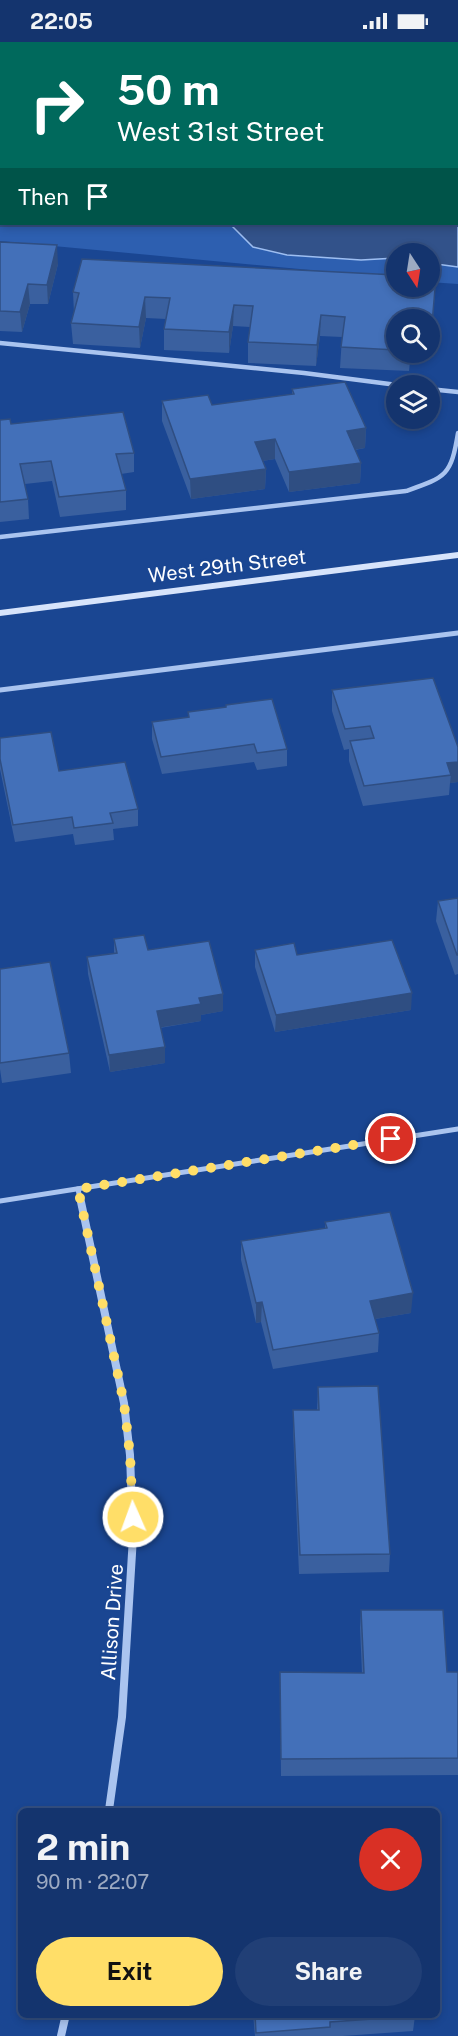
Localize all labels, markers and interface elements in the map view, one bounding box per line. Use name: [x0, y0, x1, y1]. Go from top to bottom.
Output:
text: 22:05: [30, 8, 93, 34]
text: 50 m: [117, 65, 220, 114]
icon: right: [18, 66, 96, 144]
text: West 31st Street: [117, 115, 324, 147]
icon: arrive: [81, 180, 114, 213]
text: Then: [18, 184, 69, 210]
north arrow: [386, 243, 440, 297]
map controls: [386, 243, 440, 429]
button: search: [386, 309, 440, 363]
button: layers: [386, 375, 440, 429]
street label: West 29th Street: [147, 544, 307, 588]
pin: [365, 1113, 416, 1164]
icon: arrive: [374, 1122, 407, 1155]
position arrow: [101, 1485, 165, 1549]
street label: Allison Drive: [96, 1563, 128, 1681]
text: 2 min: [36, 1826, 130, 1868]
button: close: [359, 1828, 422, 1891]
text: 90 m · 22:07: [36, 1870, 149, 1894]
button: Exit: [36, 1937, 223, 2006]
button: Share: [235, 1937, 422, 2006]

